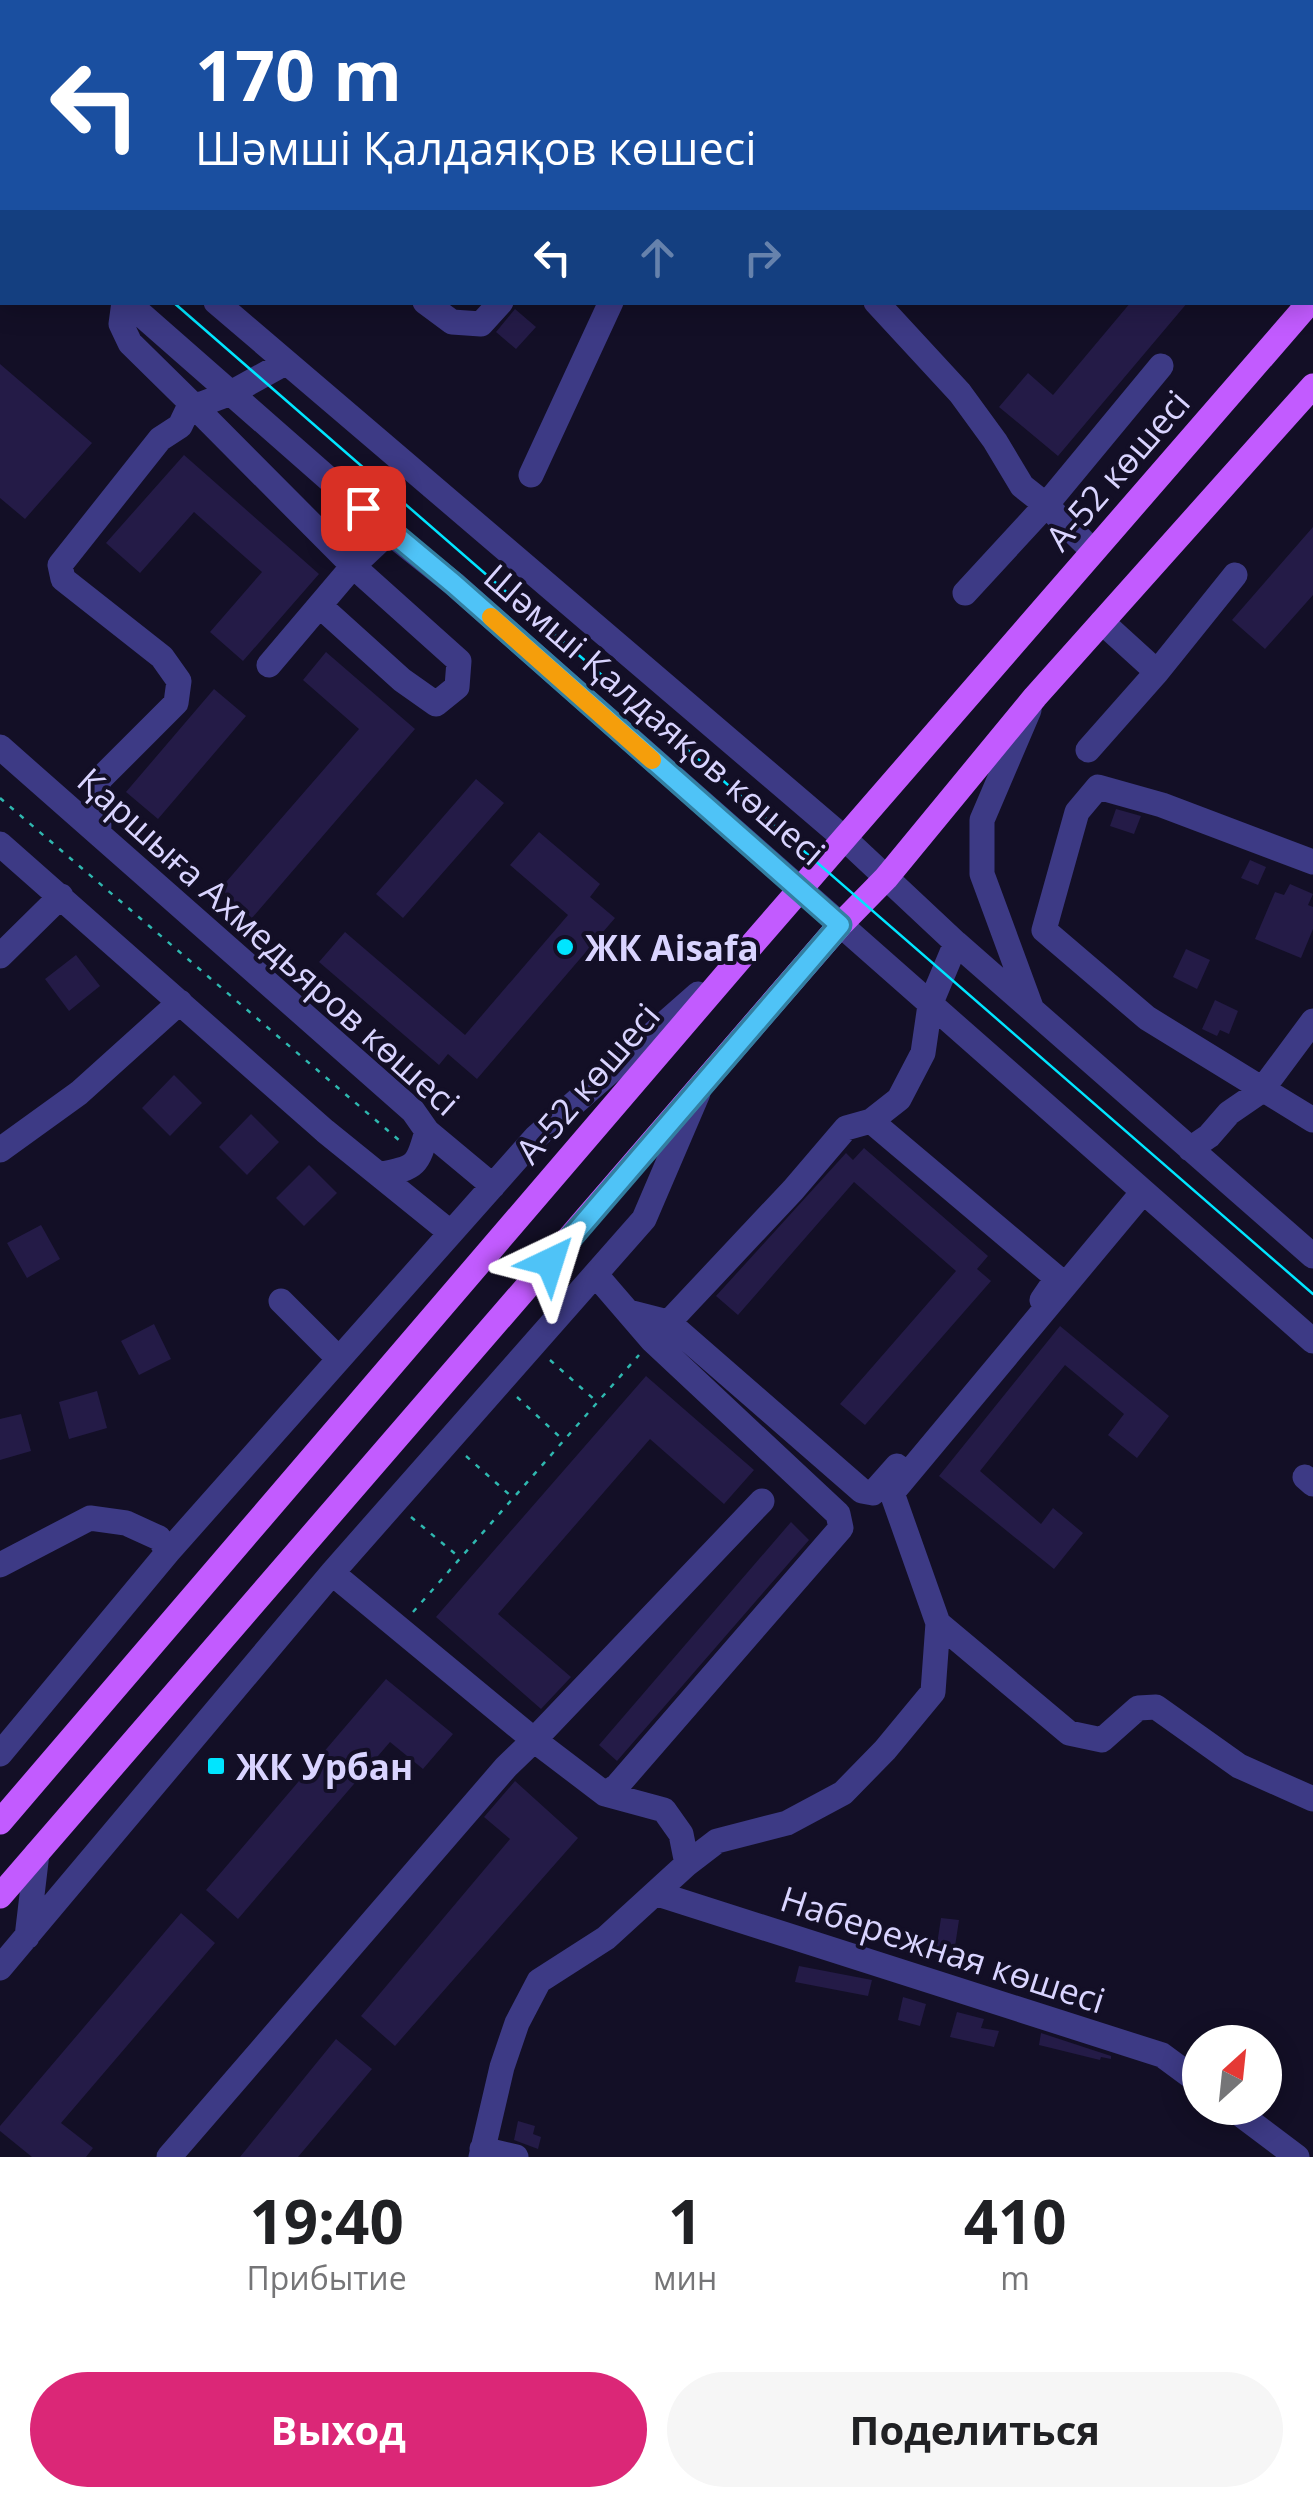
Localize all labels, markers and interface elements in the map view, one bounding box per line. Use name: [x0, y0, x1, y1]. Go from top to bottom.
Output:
text: 170 m: [195, 26, 402, 122]
icon: left: [30, 40, 160, 170]
text: Шәмші Қалдаяқов көшесі: [195, 117, 757, 178]
icon: left: [525, 230, 580, 285]
icon: ahead: [630, 230, 685, 285]
icon: right: [735, 230, 790, 285]
street label: А-52 көшесі: [1034, 380, 1200, 560]
pin: [321, 466, 406, 551]
icon: arrive: [336, 481, 391, 536]
street label: Шәмші Қалдаяқов көшесі: [475, 553, 835, 875]
street label: Қаршыға Ахмедьяров көшесі: [68, 757, 470, 1125]
place label: ЖК Aisafa: [585, 924, 759, 971]
marker: ЖК Aisafa: [554, 936, 576, 958]
street label: А-52 көшесі: [504, 993, 670, 1173]
position arrow: [498, 1210, 602, 1314]
place label: ЖК Урбан: [236, 1743, 413, 1790]
marker: ЖК Урбан: [205, 1755, 227, 1777]
street label: Набережная көшесі: [775, 1874, 1111, 2024]
north arrow: [1182, 2025, 1282, 2125]
map controls: [1182, 2025, 1282, 2125]
text: 19:40: [249, 2180, 404, 2262]
text: 1: [668, 2180, 702, 2262]
text: 410: [964, 2180, 1067, 2262]
text: Прибытие: [246, 2256, 407, 2299]
text: мин: [653, 2256, 717, 2299]
text: m: [1000, 2256, 1030, 2299]
button: Выход: [30, 2372, 647, 2487]
button: Поделиться: [667, 2372, 1283, 2487]

